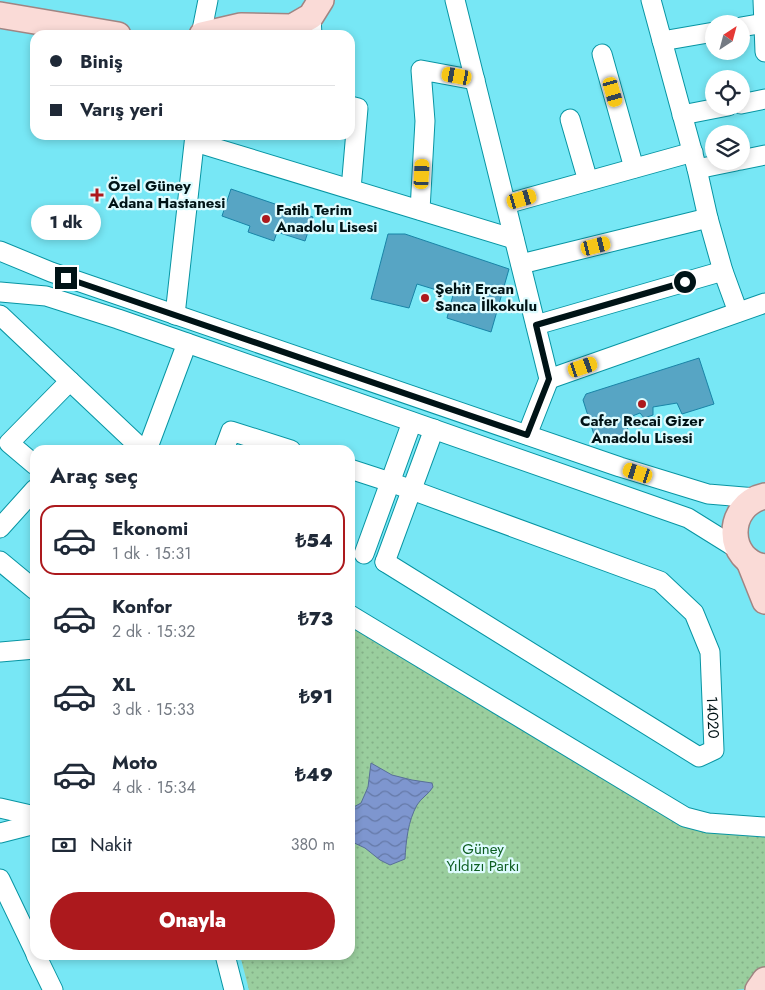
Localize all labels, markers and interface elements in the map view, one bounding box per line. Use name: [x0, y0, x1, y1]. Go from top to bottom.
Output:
north arrow: [705, 15, 750, 60]
map controls: [705, 15, 750, 170]
text: Biniş: [80, 48, 123, 75]
car: [440, 66, 473, 86]
button: locate: [705, 70, 750, 115]
car: [601, 76, 624, 108]
text: Varış yeri: [80, 96, 163, 123]
button: layers: [705, 125, 750, 170]
car: [413, 159, 430, 189]
place label: Özel Güney Adana Hastanesi: [107, 175, 225, 214]
marker: Özel Güney Adana Hastanesi: [90, 188, 104, 202]
car: [505, 188, 538, 210]
place label: Fatih Terim Anadolu Lisesi: [275, 199, 378, 238]
callout: 1 dk: [31, 206, 101, 240]
text: 1 dk: [49, 211, 83, 234]
marker: Fatih Terim Anadolu Lisesi: [260, 213, 272, 225]
car: [579, 235, 612, 257]
route end: [55, 267, 77, 289]
route start: [674, 271, 696, 293]
place label: Şehit Ercan Sanca İlkokulu: [435, 278, 537, 317]
marker: Şehit Ercan Sanca İlkokulu: [419, 292, 431, 304]
car: [566, 355, 599, 379]
marker: Cafer Recai Gizer Anadolu Lisesi: [636, 398, 648, 410]
place label: Cafer Recai Gizer Anadolu Lisesi: [580, 410, 705, 449]
text: Araç seç: [50, 459, 138, 491]
car: [621, 461, 654, 485]
text: Ekonomi: [112, 515, 188, 542]
icon: car: [52, 518, 97, 563]
text: ₺54: [296, 527, 333, 554]
text: 1 dk · 15:31: [112, 542, 192, 565]
text: Konfor: [112, 593, 172, 620]
icon: car: [52, 596, 97, 641]
text: ₺73: [298, 605, 333, 632]
text: 2 dk · 15:32: [112, 620, 195, 643]
text: XL: [112, 671, 135, 698]
icon: car: [52, 674, 97, 719]
text: ₺91: [299, 683, 333, 710]
street label: 14020: [701, 696, 725, 739]
text: 3 dk · 15:33: [112, 698, 195, 721]
text: Moto: [112, 749, 157, 776]
icon: car: [52, 752, 97, 797]
text: ₺49: [295, 761, 333, 788]
text: 4 dk · 15:34: [112, 776, 196, 799]
icon: cash: [50, 831, 78, 859]
text: Nakit: [90, 831, 132, 858]
text: 380 m: [291, 833, 335, 856]
park label: Güney Yıldızı Parkı: [447, 838, 519, 877]
button: Onayla: [50, 892, 335, 950]

